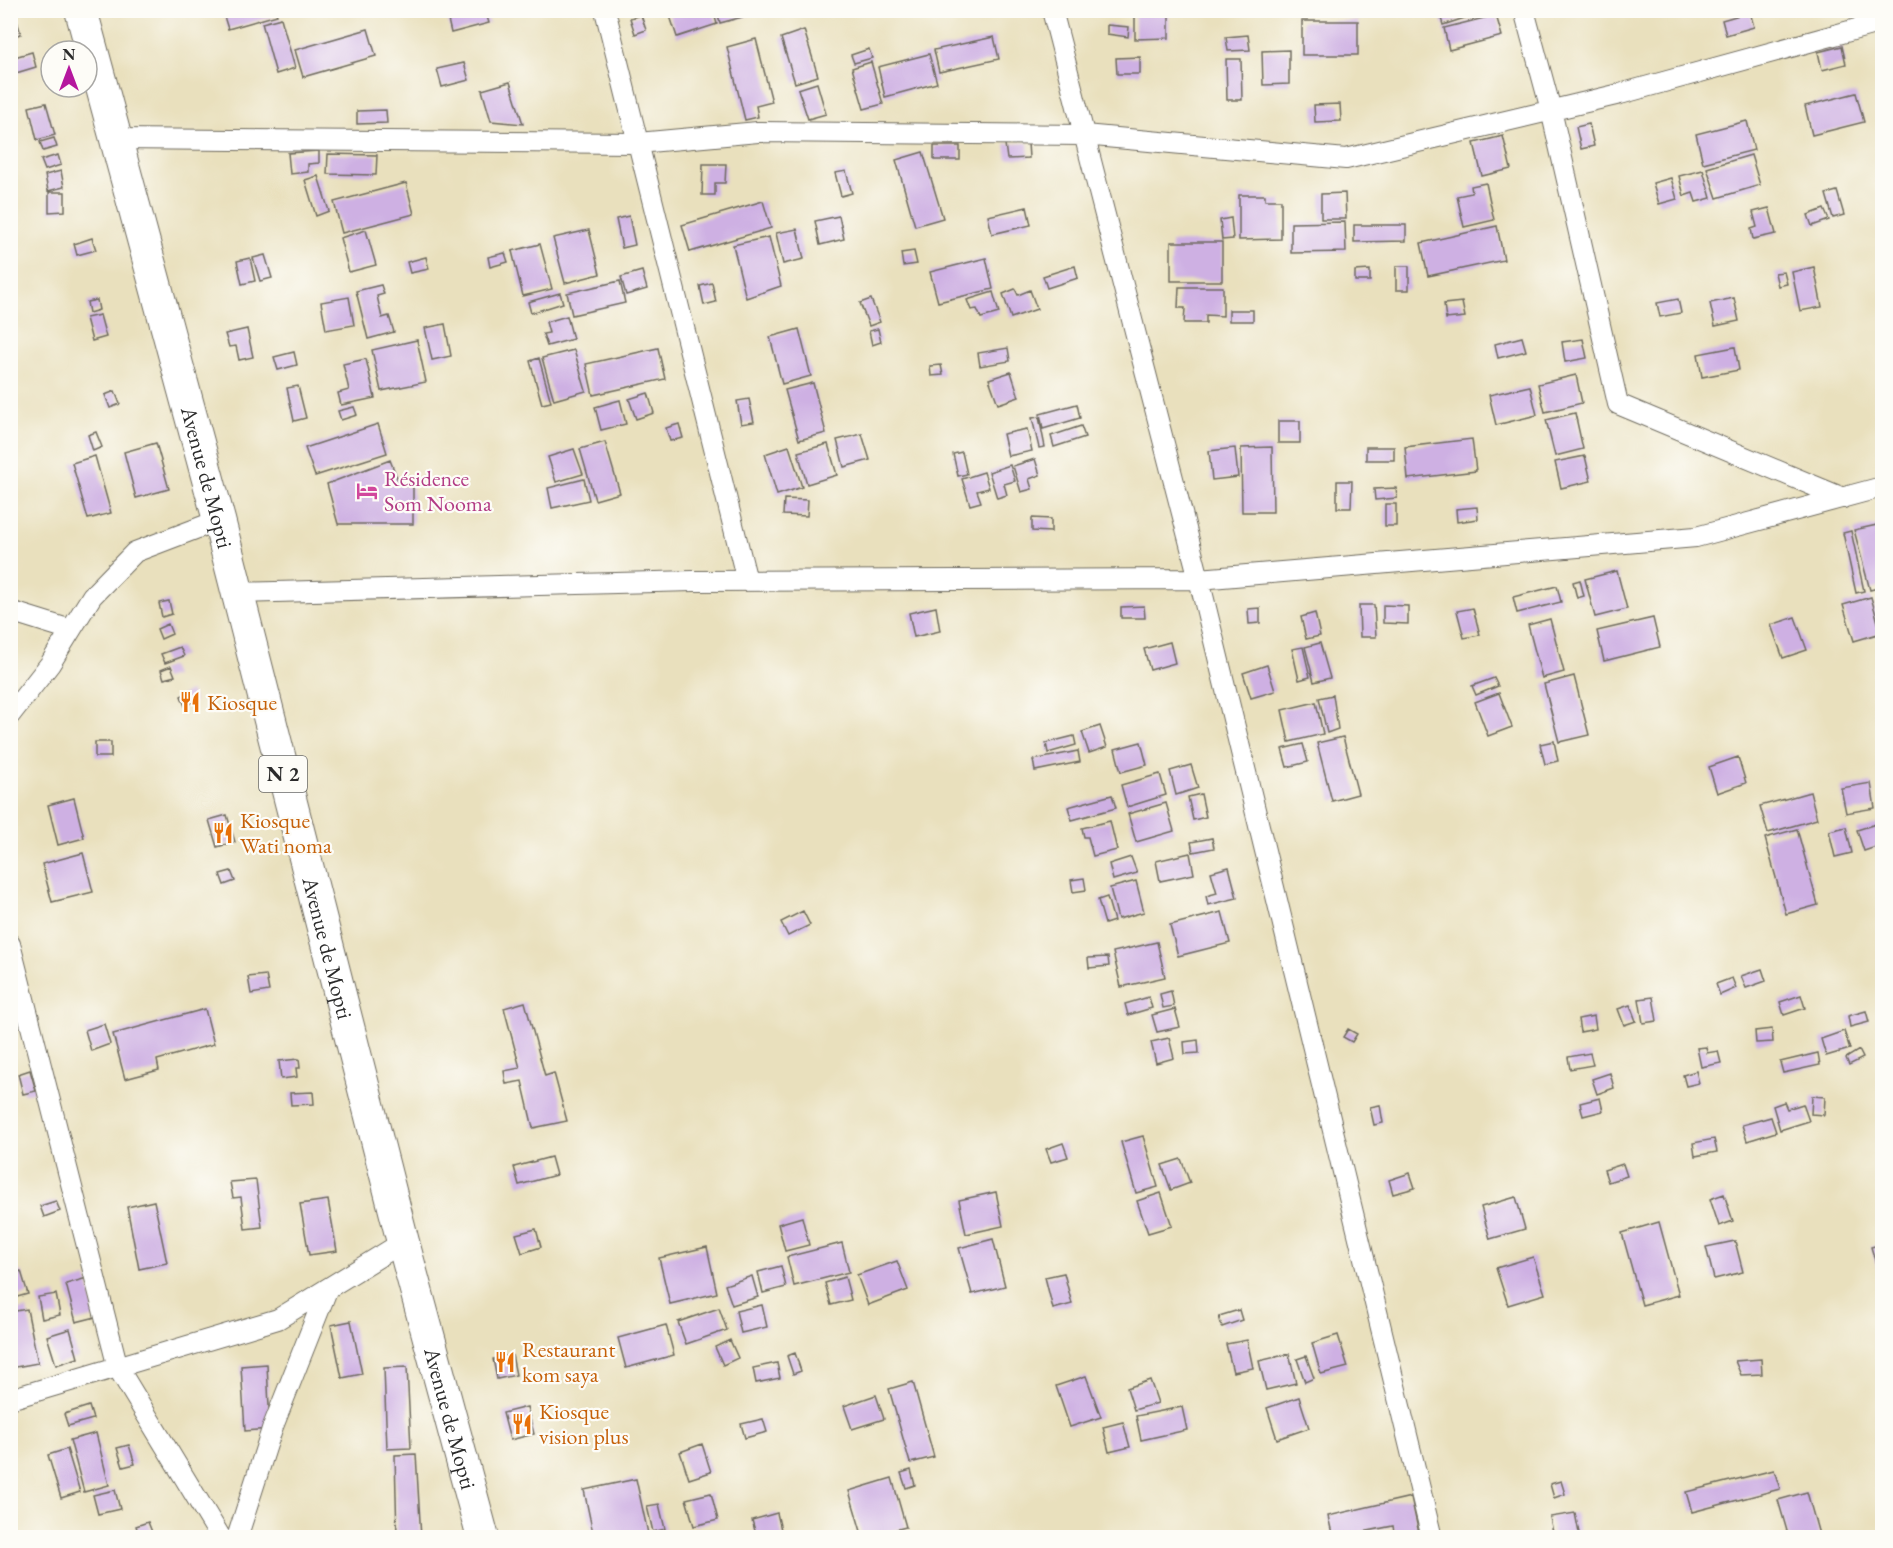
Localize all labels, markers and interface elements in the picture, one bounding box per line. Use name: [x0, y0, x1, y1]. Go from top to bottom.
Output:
north arrow: [39, 39, 99, 99]
text: N: [63, 44, 76, 65]
street label: Avenue de Mopti: [174, 402, 240, 551]
place label: Résidence Som Nooma: [384, 464, 492, 518]
hotel icon: Résidence Som Nooma: [355, 479, 379, 503]
place label: Kiosque: [207, 688, 277, 717]
restaurant icon: Kiosque: [178, 690, 202, 714]
road number: N 2: [259, 756, 307, 792]
place label: Kiosque Wati noma: [240, 806, 332, 860]
restaurant icon: Kiosque Wati noma: [211, 821, 235, 845]
street label: Avenue de Mopti: [295, 873, 360, 1022]
place label: Restaurant kom saya: [522, 1335, 615, 1389]
street label: Avenue de Mopti: [417, 1343, 483, 1493]
restaurant icon: Restaurant kom saya: [493, 1350, 517, 1374]
place label: Kiosque vision plus: [539, 1397, 629, 1451]
restaurant icon: Kiosque vision plus: [510, 1412, 534, 1436]

